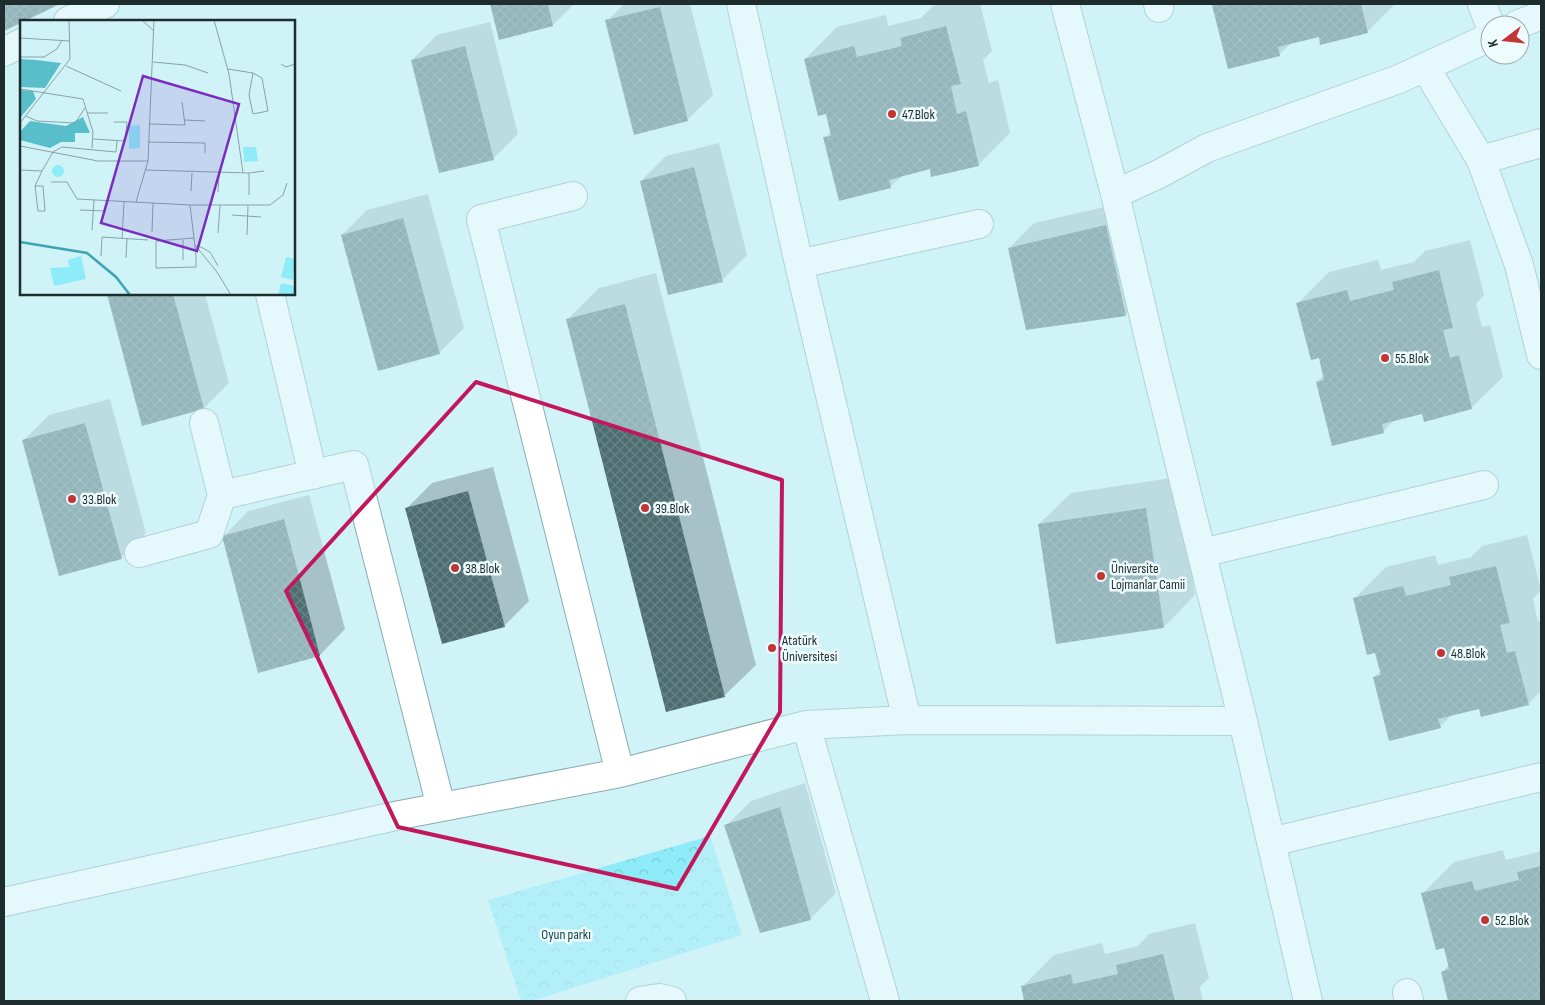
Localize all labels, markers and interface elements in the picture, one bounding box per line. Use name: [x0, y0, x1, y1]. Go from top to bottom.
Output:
north arrow: [1480, 15, 1530, 65]
inset map: [20, 20, 295, 295]
text: K: [1484, 38, 1502, 49]
place label: 47.Blok: [902, 106, 935, 123]
marker: 47.Blok: [886, 108, 898, 120]
place label: 55.Blok: [1395, 350, 1429, 367]
marker: 55.Blok: [1379, 352, 1391, 364]
place label: 33.Blok: [82, 491, 117, 508]
marker: 33.Blok: [66, 493, 78, 505]
place label: 39.Blok: [655, 500, 690, 517]
marker: 39.Blok: [639, 502, 651, 514]
place label: 38.Blok: [465, 560, 500, 577]
place label: Üniversite Lojmanlar Camii: [1111, 560, 1185, 593]
marker: 38.Blok: [449, 562, 461, 574]
marker: Üniversite Lojmanlar Camii: [1095, 570, 1107, 582]
place label: Atatürk Üniversitesi: [781, 632, 837, 665]
marker: Atatürk Üniversitesi: [766, 642, 778, 654]
place label: 48.Blok: [1451, 645, 1486, 662]
marker: 48.Blok: [1435, 647, 1447, 659]
place label: 52.Blok: [1495, 912, 1530, 929]
marker: 52.Blok: [1479, 914, 1491, 926]
park label: Oyun parkı: [541, 926, 591, 943]

